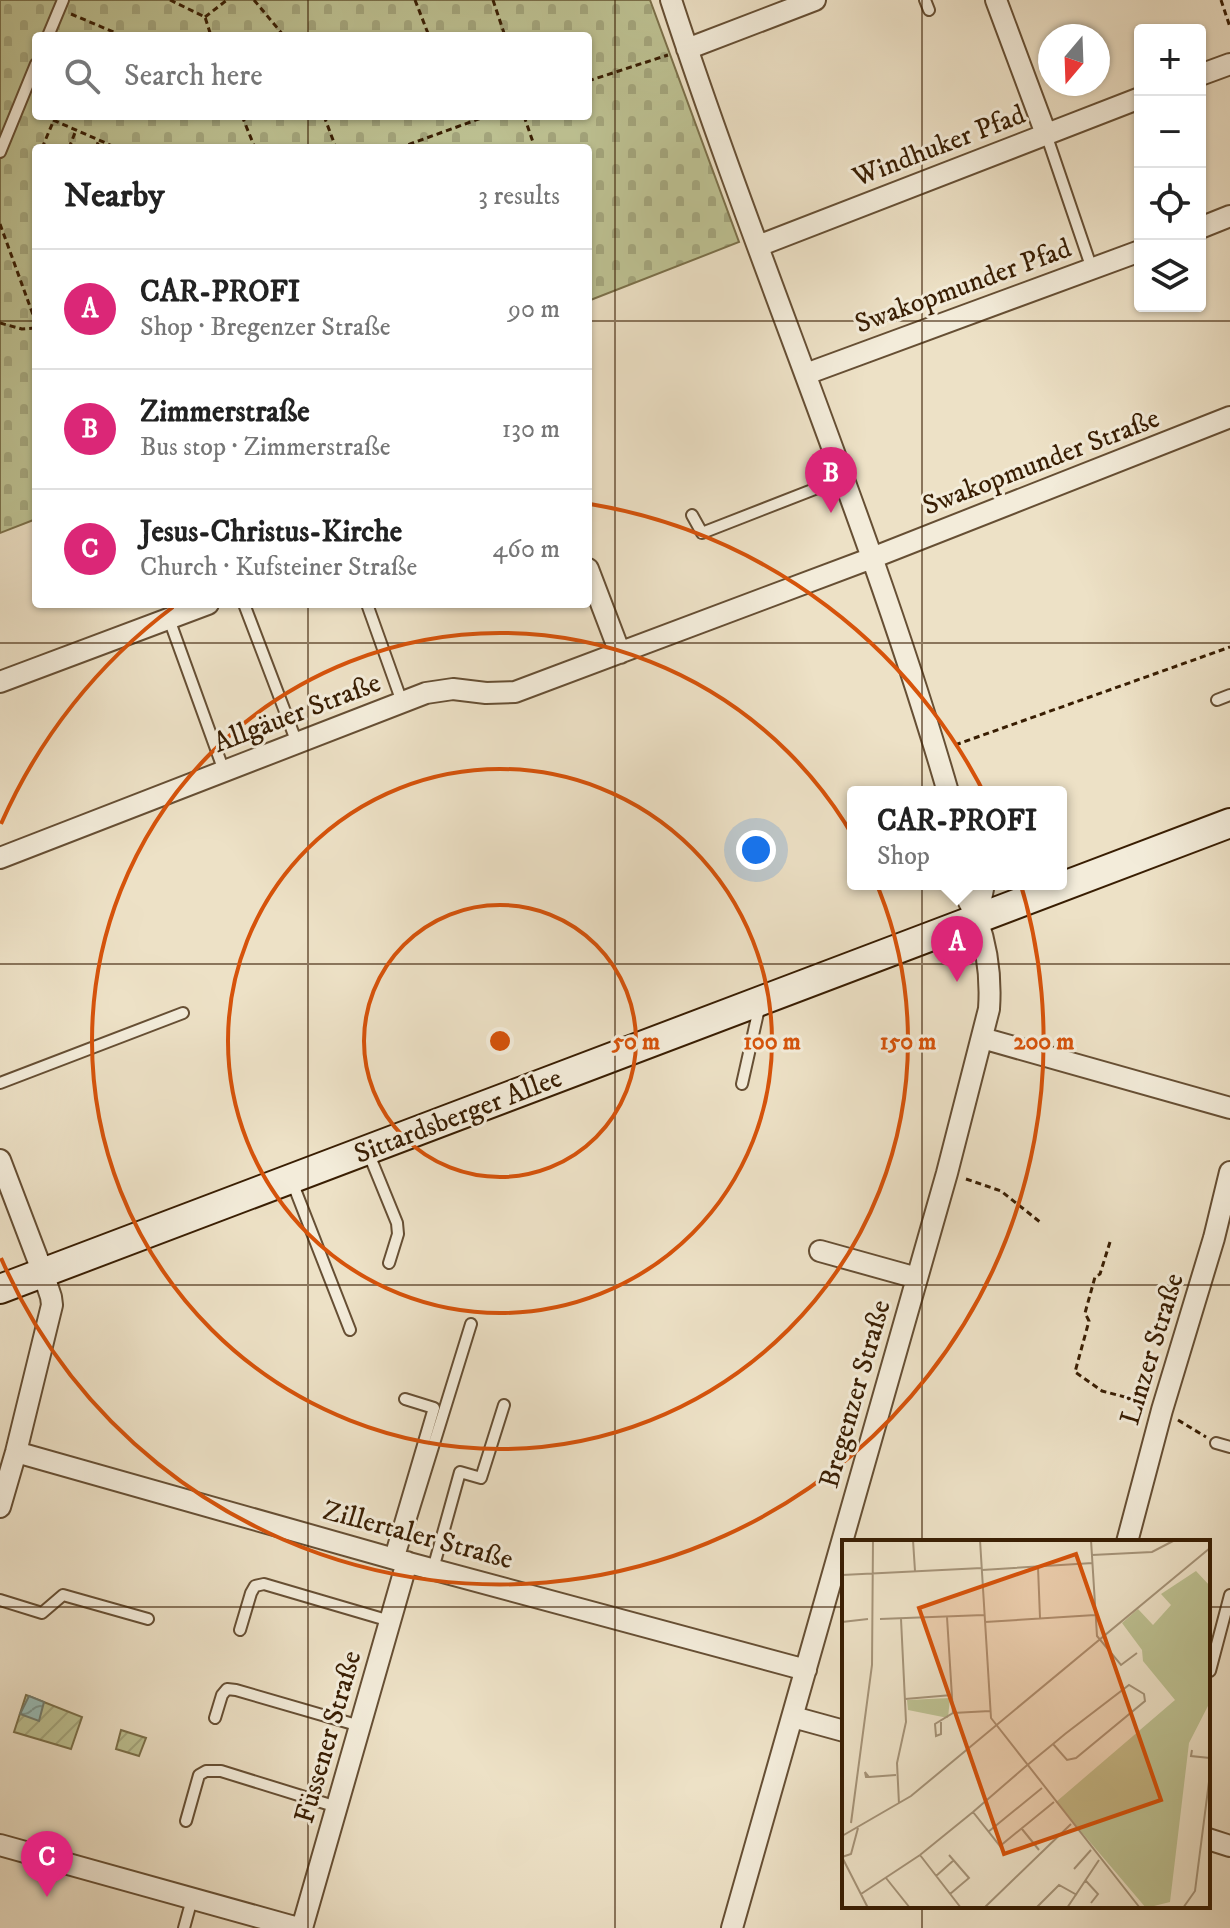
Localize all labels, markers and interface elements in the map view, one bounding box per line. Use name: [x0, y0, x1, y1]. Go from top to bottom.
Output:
north arrow: [1038, 24, 1110, 96]
map controls: [1134, 24, 1206, 312]
button: +: [1134, 24, 1206, 96]
search box: [32, 32, 592, 120]
icon: search: [60, 54, 104, 98]
text: Search here: [124, 58, 263, 95]
button: −: [1134, 96, 1206, 168]
street label: Windhuker Pfad: [847, 97, 1030, 195]
button: locate: [1134, 168, 1206, 240]
text: Nearby: [64, 175, 165, 217]
text: 3 results: [478, 180, 560, 213]
street label: Swakopmunder Pfad: [850, 231, 1076, 341]
button: layers: [1134, 240, 1206, 312]
text: CAR-PROFI: [140, 274, 300, 311]
text: A: [82, 293, 98, 326]
text: 90 m: [508, 293, 560, 326]
text: Shop · Bregenzer Straße: [140, 311, 391, 344]
text: Zimmerstraße: [140, 394, 310, 431]
street label: Swakopmunder Straße: [918, 401, 1164, 523]
text: B: [82, 413, 98, 446]
text: 130 m: [502, 413, 560, 446]
text: Bus stop · Zimmerstraße: [140, 431, 390, 464]
pin: B: [805, 447, 857, 513]
text: Jesus-Christus-Kirche: [140, 514, 402, 551]
text: C: [81, 533, 99, 566]
text: 460 m: [492, 533, 560, 566]
text: Church · Kufsteiner Straße: [140, 551, 417, 584]
street label: Allgäuer Straße: [208, 665, 386, 761]
popup: [847, 786, 1067, 890]
text: CAR-PROFI: [877, 803, 1037, 840]
your location: [736, 830, 776, 870]
text: Shop: [877, 840, 930, 873]
pin: A: [931, 916, 983, 982]
centre of rings: [486, 1027, 514, 1055]
text: 50 m: [611, 1027, 660, 1057]
text: 100 m: [743, 1027, 801, 1057]
text: 150 m: [880, 1027, 936, 1057]
text: 200 m: [1014, 1027, 1074, 1057]
street label: Sittardsberger Allee: [349, 1060, 567, 1172]
street label: Linzer Straße: [1112, 1269, 1192, 1429]
street label: Bregenzer Straße: [811, 1296, 899, 1492]
street label: Zillertaler Straße: [319, 1493, 517, 1577]
inset map: [842, 1540, 1210, 1908]
street label: Füssener Straße: [287, 1647, 369, 1827]
pin: C: [21, 1831, 73, 1897]

